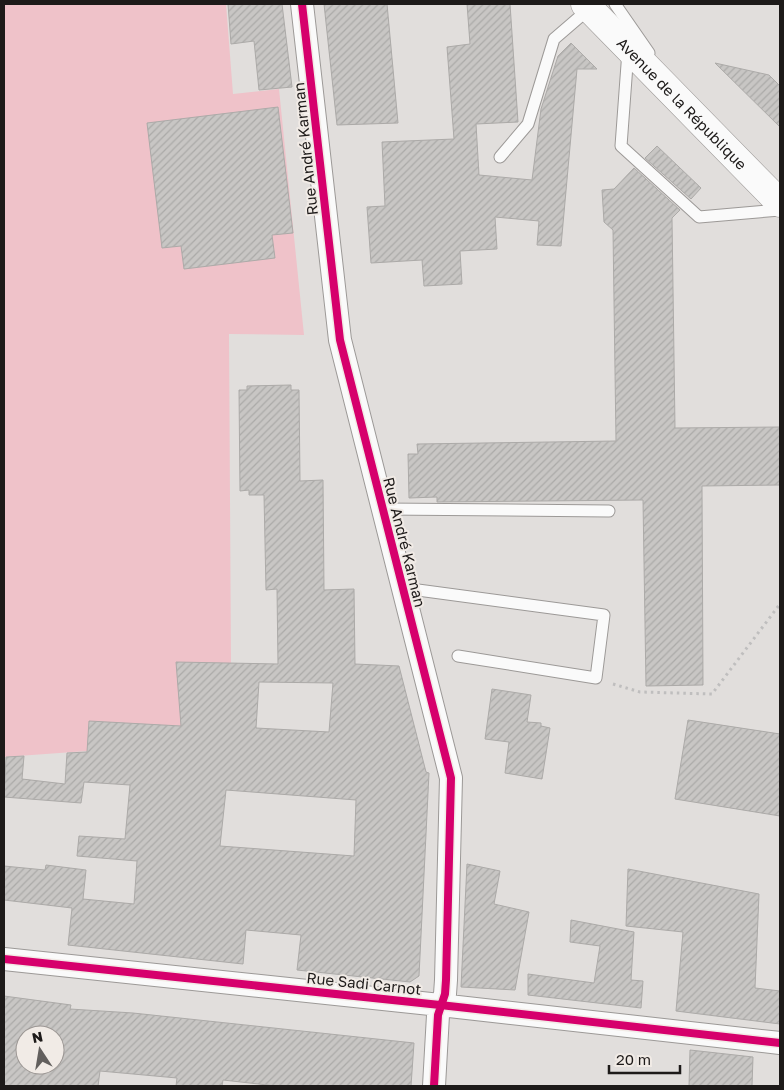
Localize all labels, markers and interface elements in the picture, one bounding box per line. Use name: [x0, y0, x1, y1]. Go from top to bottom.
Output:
street label: Avenue de la République: [614, 34, 751, 173]
street label: Rue André Karman: [289, 82, 321, 216]
street label: Rue André Karman: [380, 475, 430, 609]
street label: Rue Sadi Carnot: [306, 968, 422, 998]
north arrow: [15, 1025, 65, 1075]
text: N: [30, 1027, 44, 1046]
scale bar: [609, 1042, 680, 1074]
text: 20 m: [616, 1050, 651, 1068]

